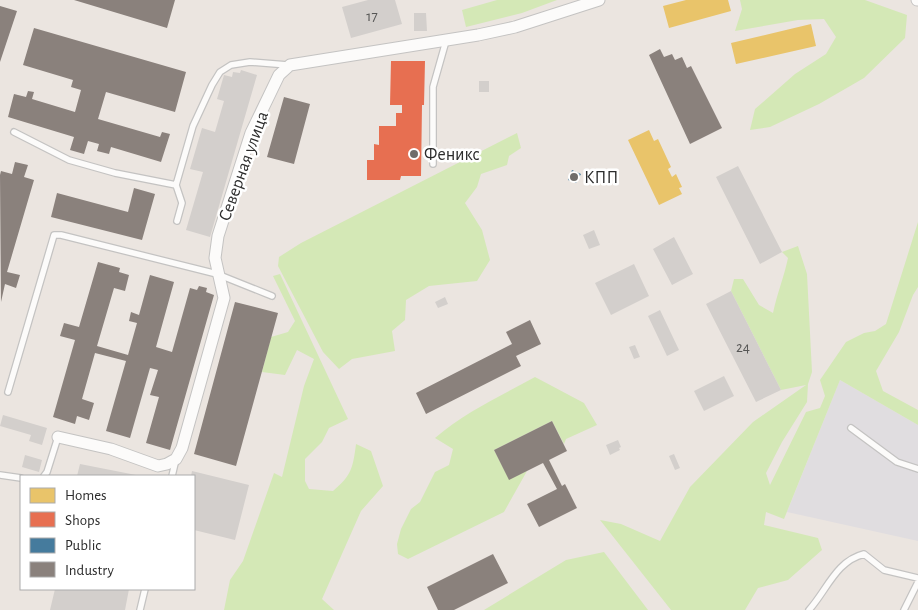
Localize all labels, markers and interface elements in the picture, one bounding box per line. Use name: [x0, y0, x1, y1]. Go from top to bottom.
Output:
house number: 17: [366, 9, 378, 24]
street label: Северная улица: [216, 109, 272, 224]
place label: Феникс: [424, 146, 480, 164]
marker: Феникс: [408, 148, 420, 160]
place label: КПП: [584, 169, 618, 187]
marker: КПП: [568, 171, 580, 183]
house number: 24: [736, 340, 750, 355]
legend: [20, 475, 195, 590]
text: Homes: [65, 488, 107, 503]
text: Shops: [65, 513, 100, 528]
text: Public: [65, 538, 101, 553]
text: Industry: [65, 563, 114, 578]

